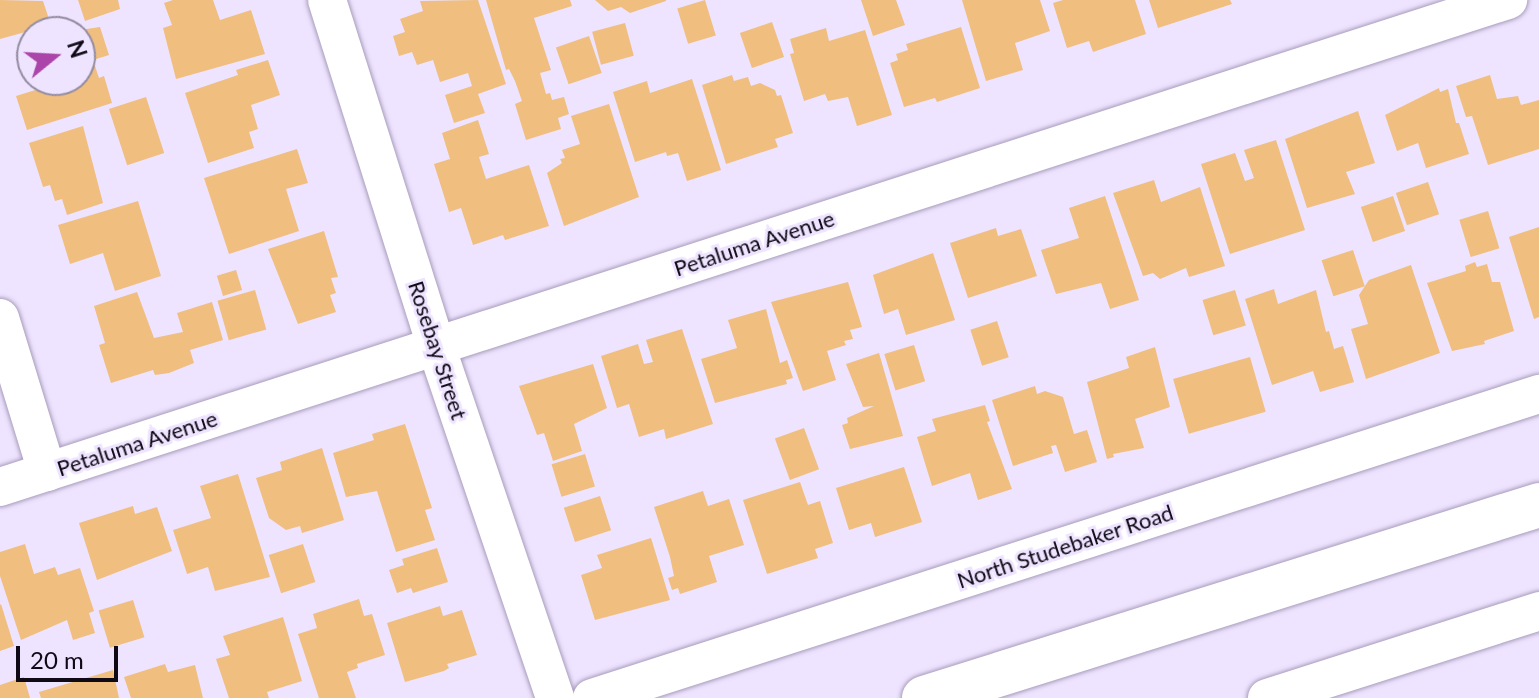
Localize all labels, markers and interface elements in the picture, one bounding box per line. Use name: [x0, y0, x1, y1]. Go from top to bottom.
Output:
north arrow: [16, 16, 96, 96]
text: N: [62, 37, 93, 61]
street label: Petaluma Avenue: [670, 204, 838, 282]
street label: Rosebay Street: [403, 277, 473, 423]
street label: Petaluma Avenue: [53, 404, 221, 482]
street label: North Studebaker Road: [953, 499, 1177, 593]
scale bar: [20, 630, 122, 680]
text: 20 m: [30, 645, 84, 674]

